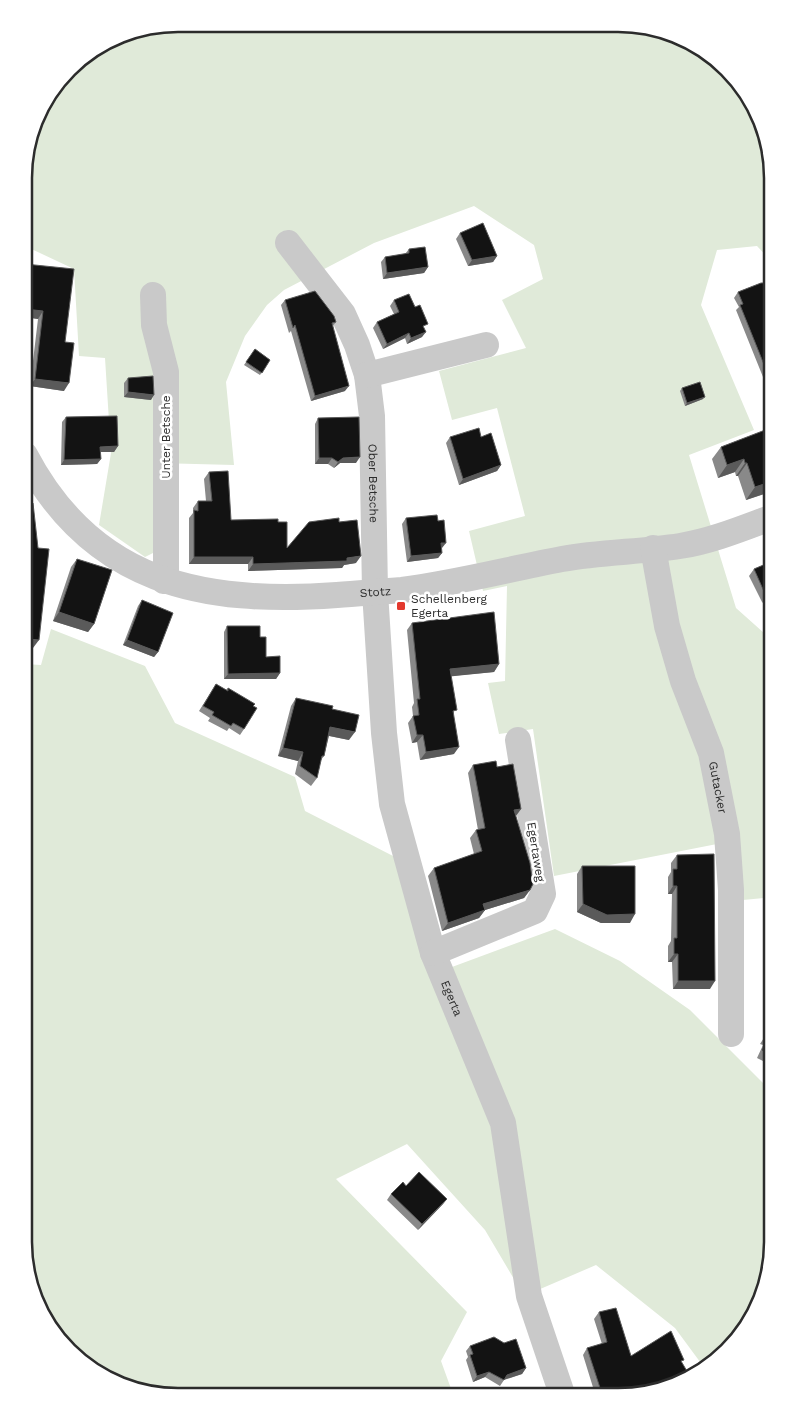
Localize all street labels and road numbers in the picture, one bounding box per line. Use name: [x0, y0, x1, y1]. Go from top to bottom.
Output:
street label: Unter Betsche: [159, 395, 173, 479]
street label: Ober Betsche: [365, 444, 381, 523]
street label: Stotz: [359, 584, 392, 600]
street label: Gutacker: [706, 760, 730, 815]
street label: Egertaweg: [524, 821, 548, 883]
street label: Egerta: [438, 978, 465, 1018]

